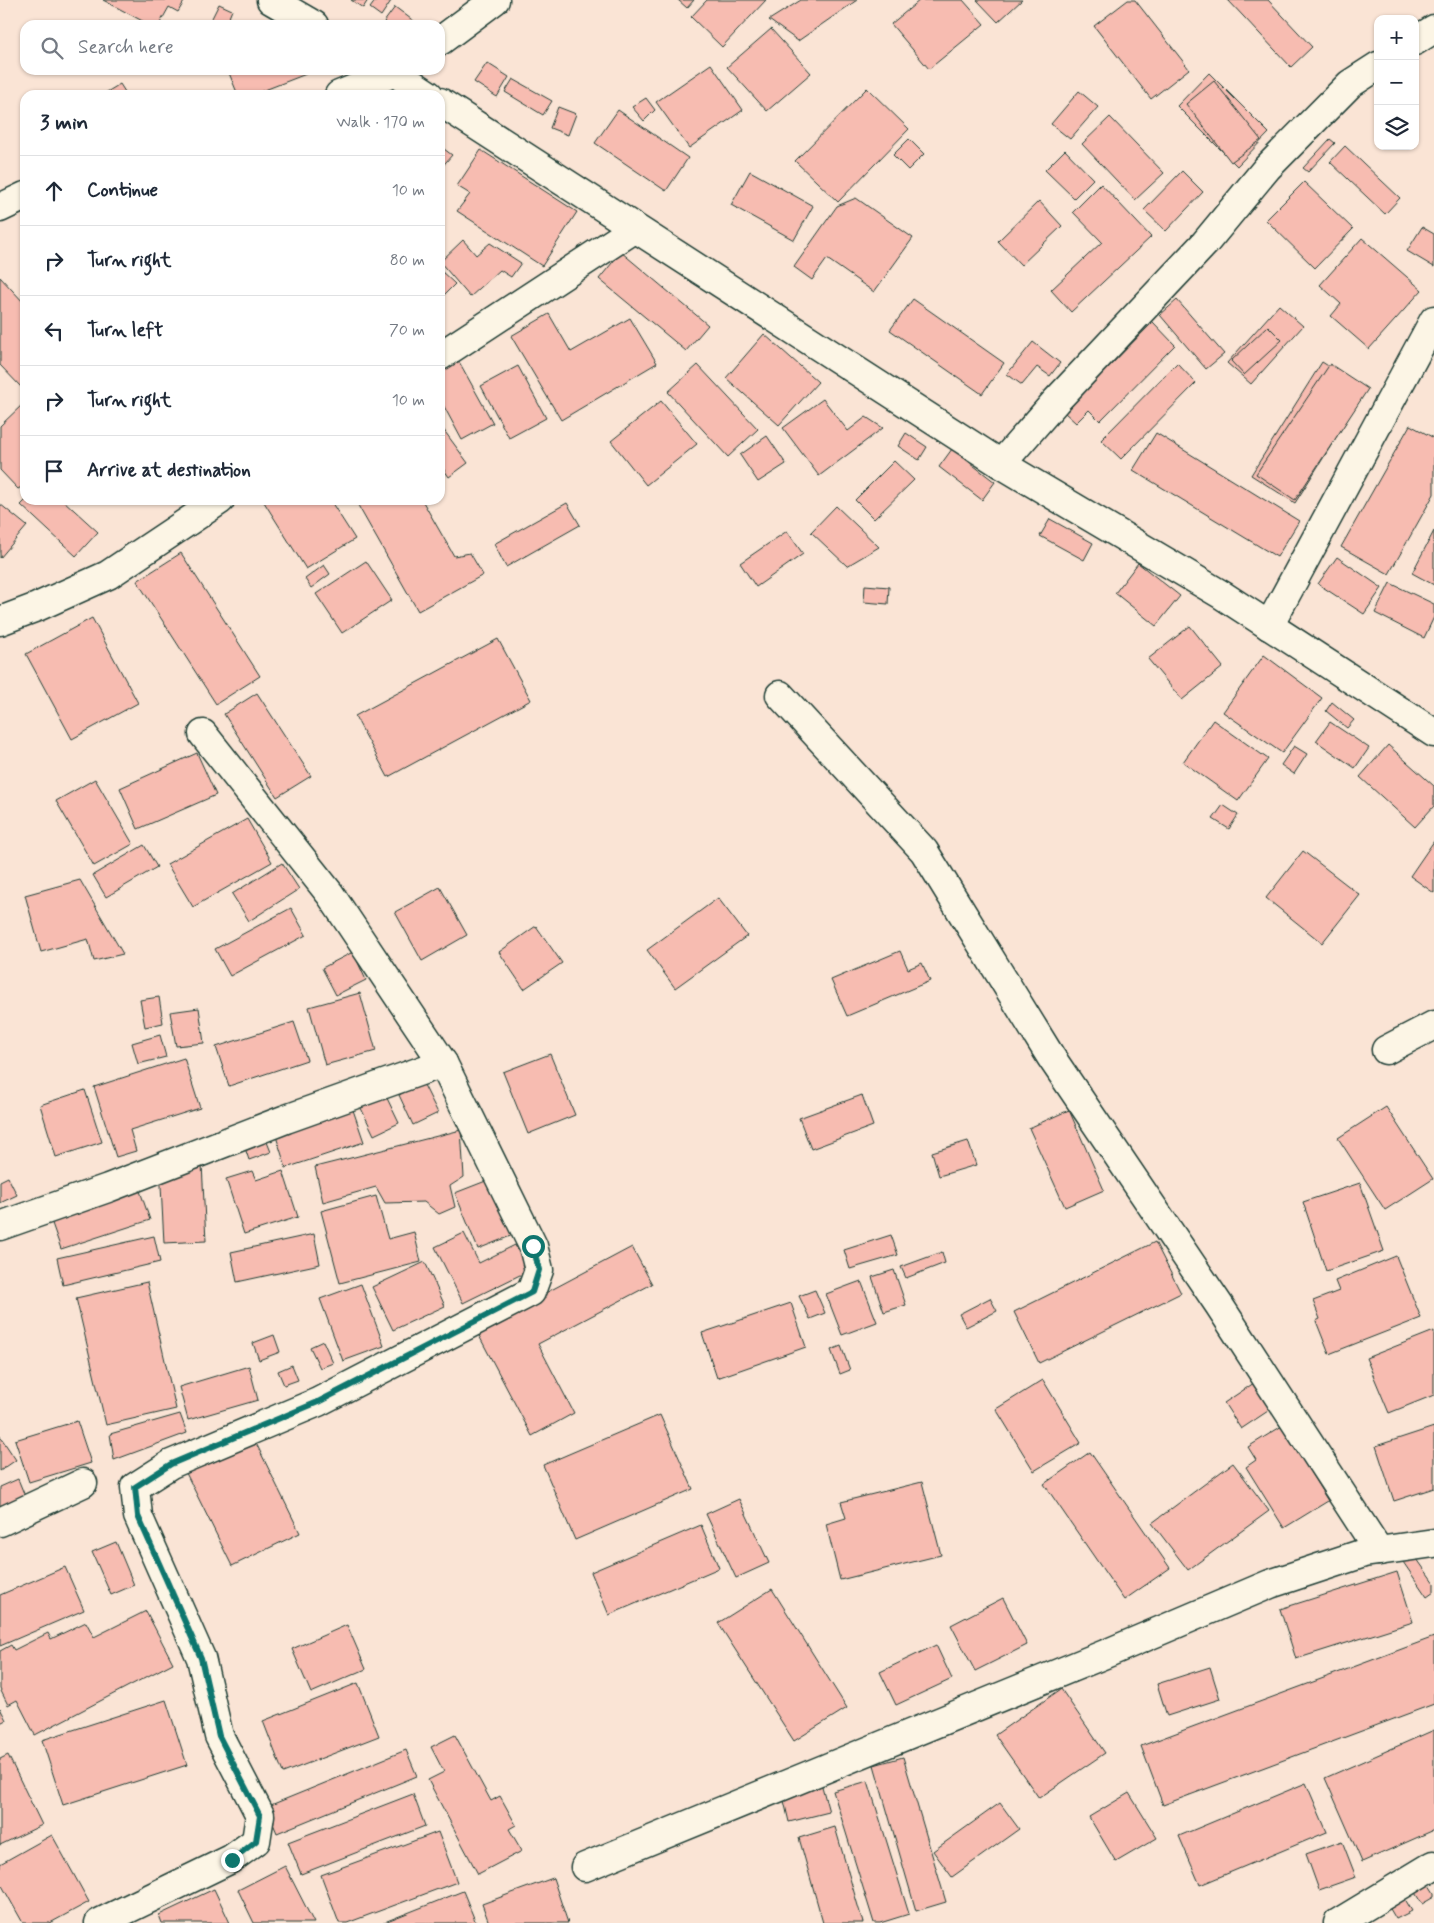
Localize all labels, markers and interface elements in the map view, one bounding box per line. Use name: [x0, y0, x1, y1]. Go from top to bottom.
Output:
map controls: [1374, 15, 1419, 150]
button: +: [1374, 15, 1419, 60]
search box: [20, 20, 445, 75]
icon: search: [38, 34, 66, 62]
text: Search here: [78, 35, 174, 60]
button: −: [1374, 60, 1419, 105]
button: layers: [1374, 105, 1419, 150]
text: 3 min: [40, 109, 88, 137]
text: Walk · 170 m: [336, 112, 425, 133]
icon: ahead: [40, 177, 68, 205]
text: Continue: [87, 178, 158, 203]
text: 10 m: [392, 180, 425, 201]
icon: right: [40, 247, 68, 275]
text: Turn right: [87, 248, 171, 273]
text: 80 m: [390, 250, 425, 271]
icon: left: [40, 317, 68, 345]
text: Turn left: [87, 318, 163, 343]
text: 70 m: [389, 320, 425, 341]
icon: right: [40, 387, 68, 415]
text: Turn right: [87, 388, 171, 413]
text: 10 m: [392, 390, 425, 411]
icon: arrive: [40, 457, 68, 485]
text: Arrive at destination: [87, 458, 251, 483]
route start: [522, 1235, 545, 1258]
route end: [221, 1849, 244, 1872]

